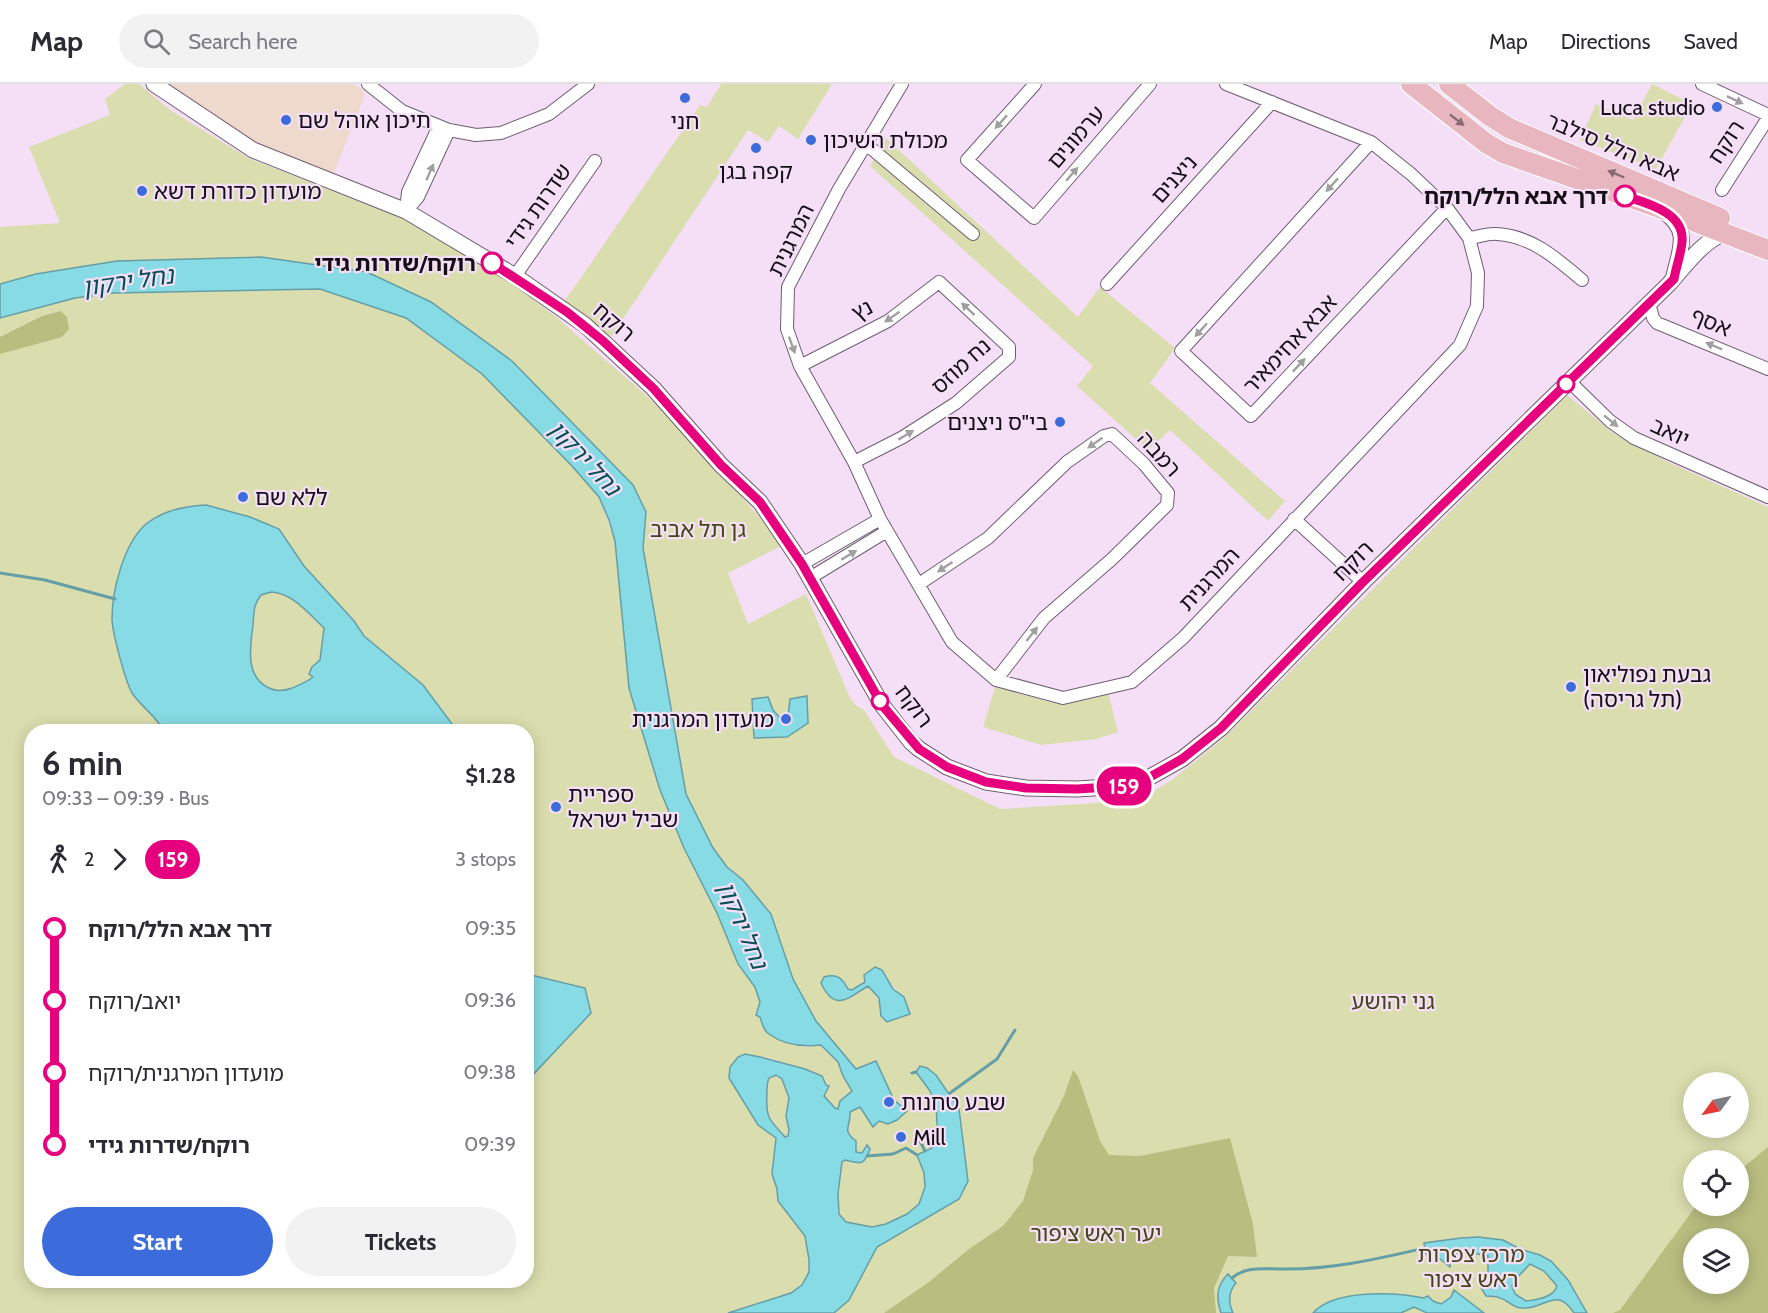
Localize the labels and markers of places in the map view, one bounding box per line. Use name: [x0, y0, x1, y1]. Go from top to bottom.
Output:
marker: חני: [678, 91, 692, 105]
place label: Luca studio: [1600, 94, 1705, 121]
marker: Luca studio: [1710, 100, 1724, 114]
place label: תיכון אוהל שם: [298, 107, 431, 134]
place label: חני: [670, 108, 700, 135]
marker: תיכון אוהל שם: [279, 113, 293, 127]
place label: מכולת השיכון: [823, 127, 948, 154]
marker: מכולת השיכון: [804, 133, 818, 147]
marker: קפה בגן: [749, 141, 763, 155]
place label: קפה בגן: [719, 158, 793, 185]
place label: מועדון כדורת דשא: [154, 178, 321, 205]
place label: דרך אבא הלל/רוקח: [1424, 183, 1608, 210]
marker: מועדון כדורת דשא: [135, 184, 149, 198]
marker: דרך אבא הלל/רוקח: [1614, 185, 1636, 207]
place label: רוקח/שדרות גידי: [314, 250, 476, 277]
marker: רוקח/שדרות גידי: [481, 252, 503, 274]
unlabelled marker: [1557, 375, 1575, 393]
place label: בי"ס ניצנים: [947, 409, 1048, 436]
marker: בי"ס ניצנים: [1053, 415, 1067, 429]
place label: ללא שם: [255, 484, 328, 511]
marker: ללא שם: [236, 490, 250, 504]
place label: גבעת נפוליאון (תל גריסה): [1583, 661, 1711, 713]
marker: גבעת נפוליאון (תל גריסה): [1564, 680, 1578, 694]
unlabelled marker: [871, 692, 889, 710]
place label: מועדון המרגנית: [632, 706, 774, 733]
marker: מועדון המרגנית: [779, 712, 793, 726]
place label: ספריית שביל ישראל: [568, 781, 678, 833]
marker: ספריית שביל ישראל: [549, 800, 563, 814]
place label: שבע טחנות: [901, 1089, 1006, 1116]
marker: שבע טחנות: [882, 1095, 896, 1109]
place label: Mill: [913, 1124, 946, 1151]
marker: Mill: [894, 1130, 908, 1144]

